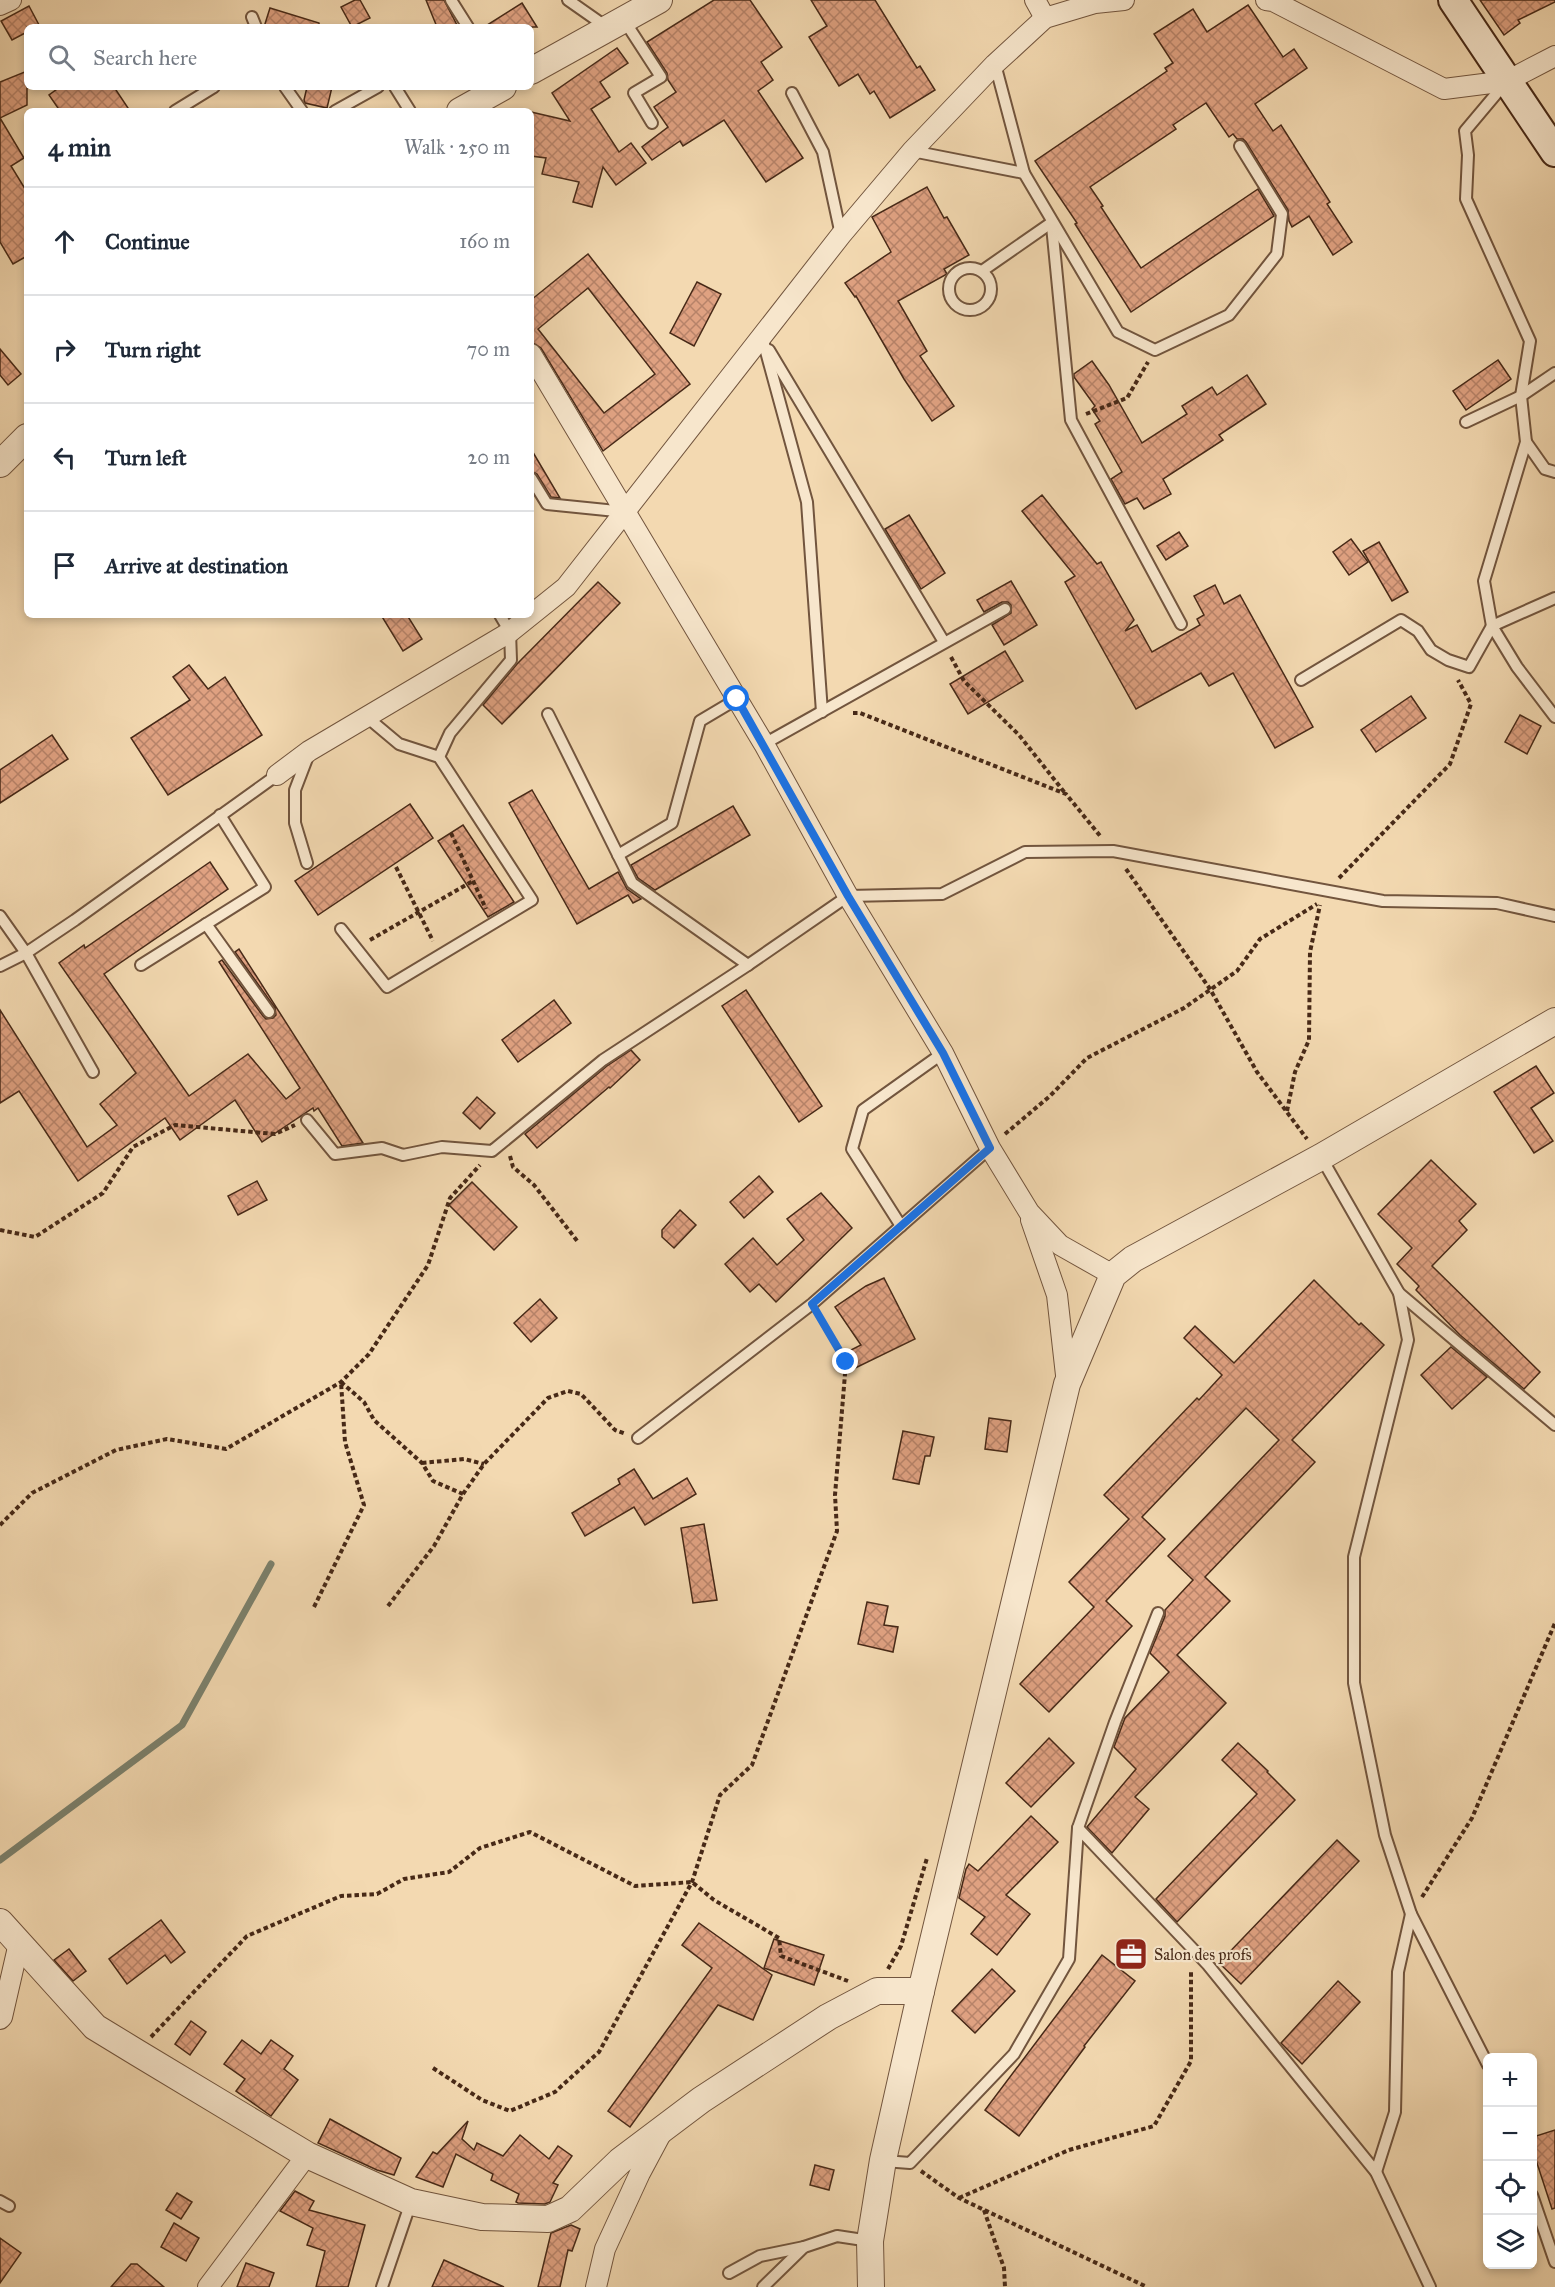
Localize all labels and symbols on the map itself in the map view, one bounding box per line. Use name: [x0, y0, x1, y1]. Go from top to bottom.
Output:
route start: [723, 685, 749, 711]
route end: [832, 1348, 858, 1374]
office icon: Salon des profs: [1113, 1936, 1149, 1972]
place label: Salon des profs: [1154, 1945, 1252, 1964]

